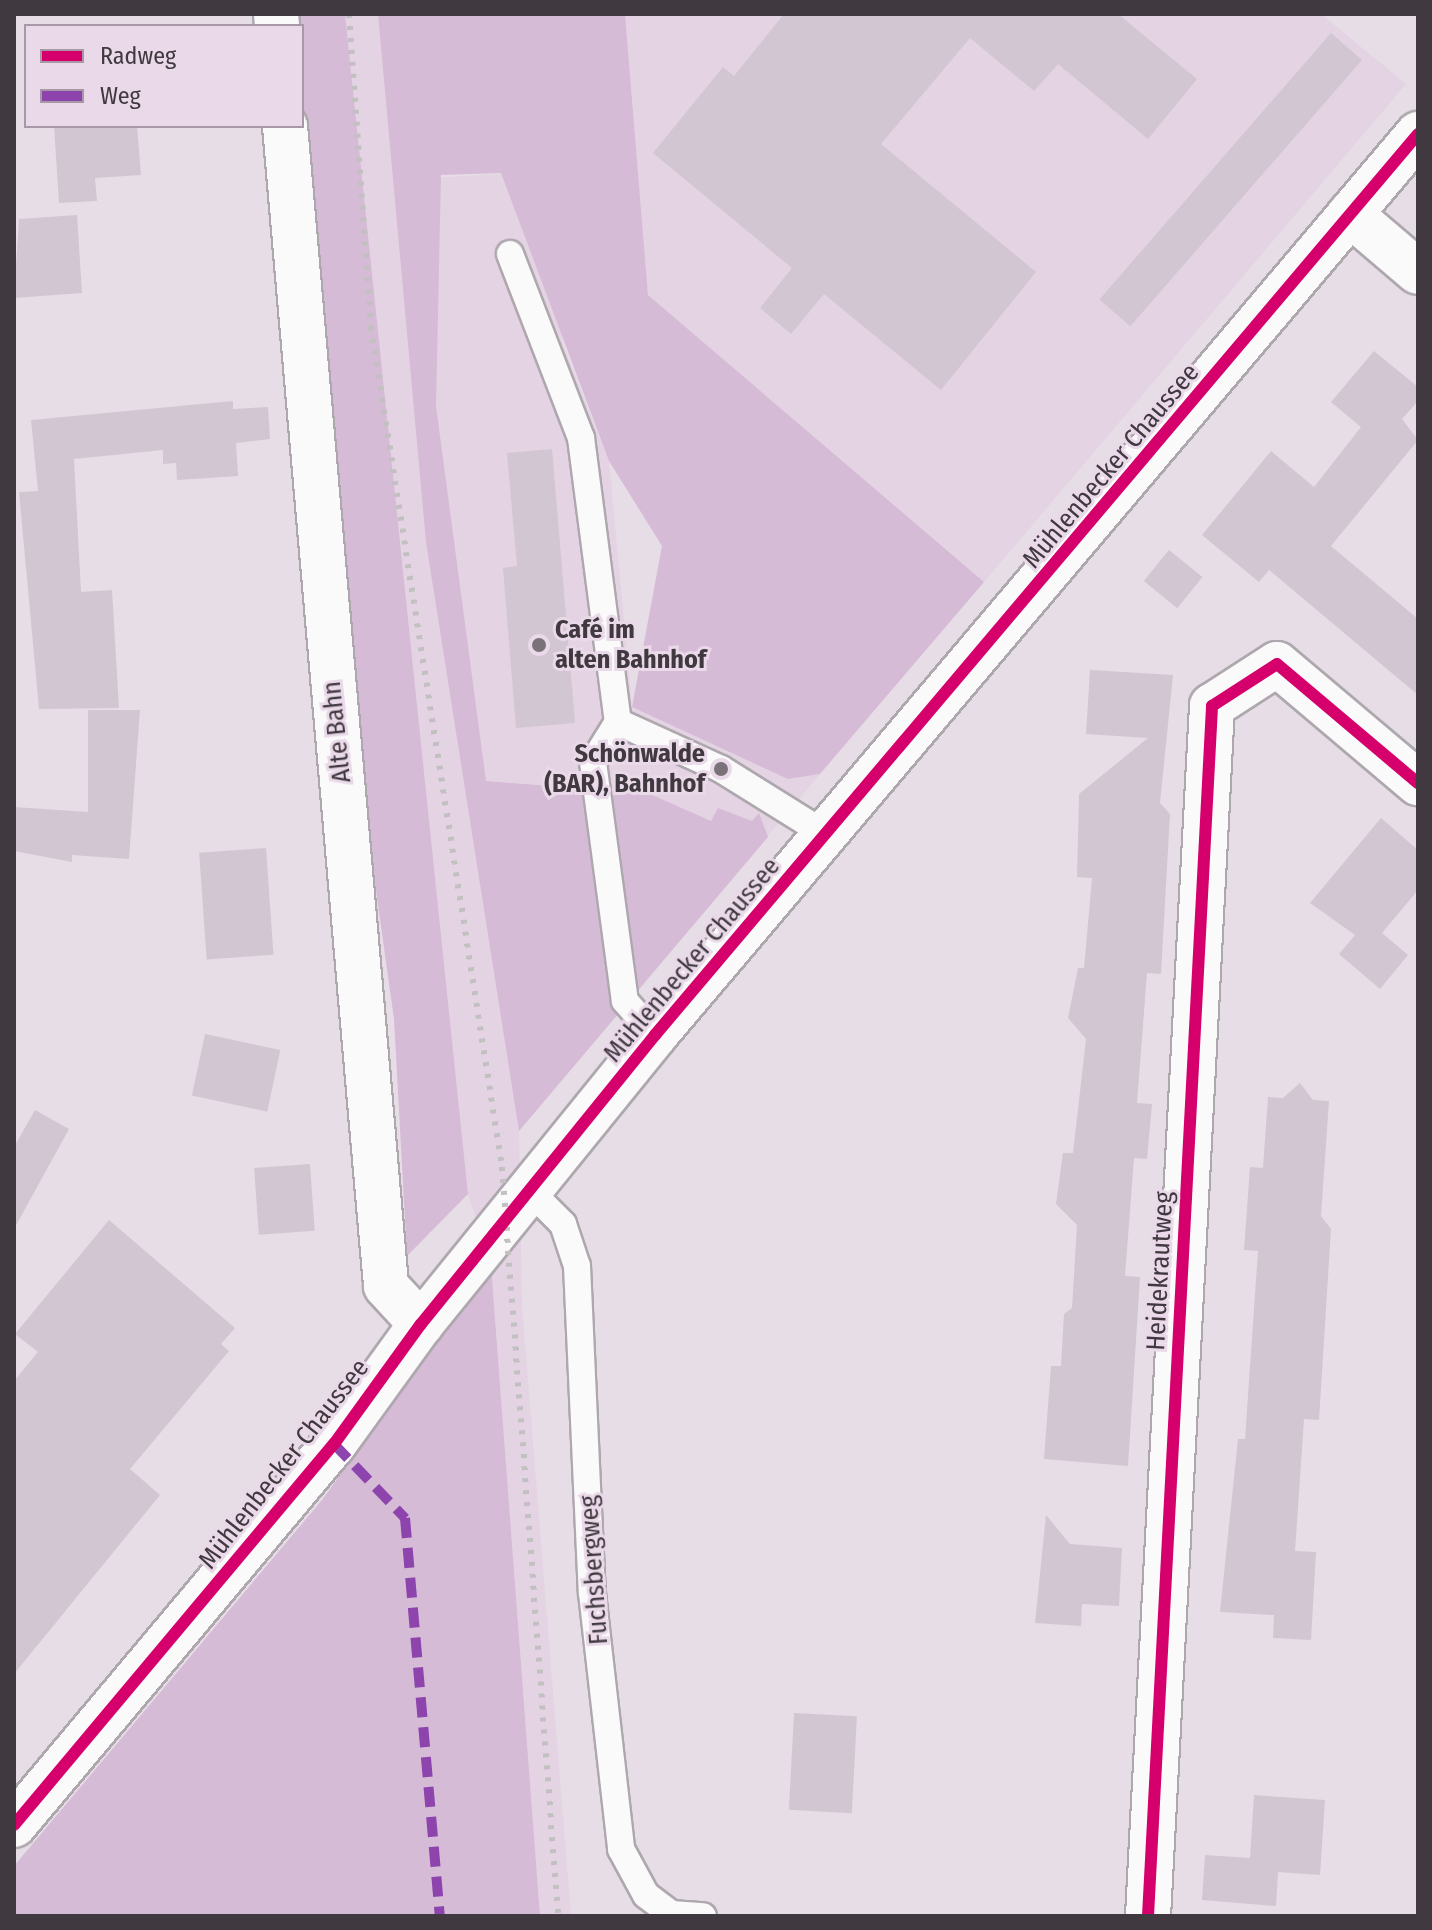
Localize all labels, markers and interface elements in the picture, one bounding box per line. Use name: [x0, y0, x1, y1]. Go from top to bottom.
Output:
legend: [24, 24, 304, 128]
text: Radweg: [100, 42, 176, 70]
text: Weg: [100, 82, 141, 110]
street label: Mühlenbecker Chaussee: [1016, 357, 1206, 575]
place label: Café im alten Bahnhof: [555, 614, 706, 676]
marker: Café im alten Bahnhof: [530, 636, 548, 654]
street label: Alte Bahn: [316, 680, 358, 784]
place label: Schönwalde (BAR), Bahnhof: [544, 738, 705, 800]
marker: Schönwalde (BAR), Bahnhof: [712, 760, 730, 778]
street label: Mühlenbecker Chaussee: [597, 851, 787, 1069]
street label: Heidekrautweg: [1140, 1191, 1180, 1351]
street label: Mühlenbecker Chaussee: [192, 1353, 376, 1575]
street label: Fuchsbergweg: [573, 1494, 615, 1646]

